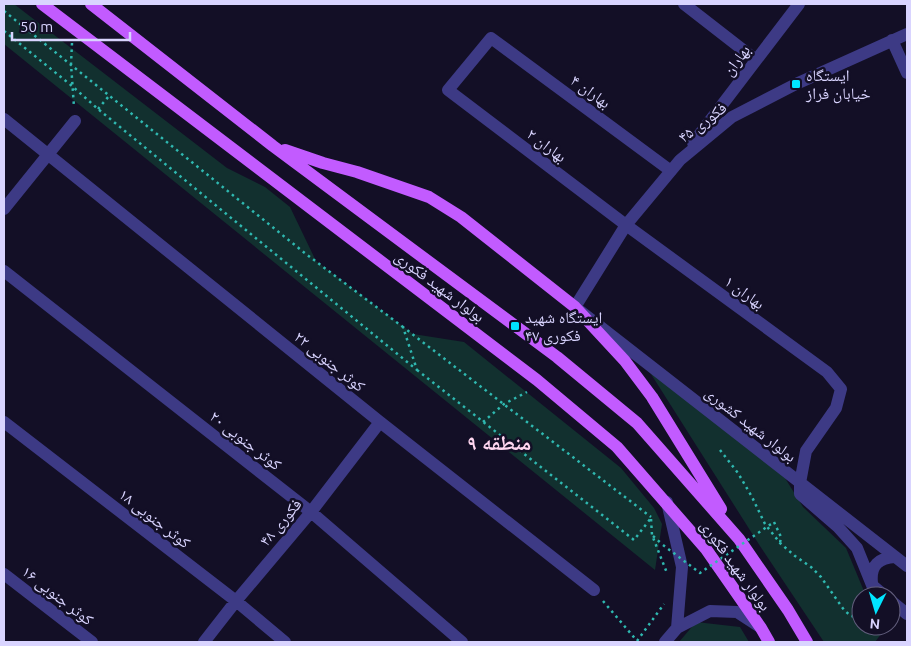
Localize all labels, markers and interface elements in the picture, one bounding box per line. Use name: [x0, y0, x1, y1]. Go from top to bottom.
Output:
scale bar: [12, 10, 130, 42]
text: 50 m: [20, 18, 53, 35]
street label: بهاران: [719, 41, 755, 80]
place label: ایستگاه خیابان فراز: [805, 66, 871, 104]
street label: بهاران ۴: [566, 71, 614, 113]
marker: ایستگاه خیابان فراز: [790, 78, 802, 90]
street label: فکوری ۴۵: [674, 98, 731, 148]
street label: بهاران ۲: [523, 124, 570, 167]
street label: بولوار شهید فکوری: [390, 246, 488, 327]
street label: بهاران ۱: [720, 272, 768, 314]
place label: ایستگاه شهید فکوری ۴۷: [525, 308, 602, 346]
marker: ایستگاه شهید فکوری ۴۷: [509, 320, 521, 332]
street label: کوثر جنوبی ۲۲: [290, 327, 369, 397]
street label: بولوار شهید کشوری: [701, 383, 800, 467]
street label: کوثر جنوبی ۲۰: [206, 407, 286, 475]
district label: منطقه ۹: [467, 430, 531, 454]
street label: کوثر جنوبی ۱۸: [115, 485, 195, 553]
street label: فکوری ۴۸: [255, 495, 306, 550]
street label: بولوار شهید فکوری: [695, 516, 775, 615]
street label: کوثر جنوبی ۱۶: [18, 562, 98, 630]
north arrow: [851, 586, 901, 636]
text: N: [869, 616, 881, 632]

